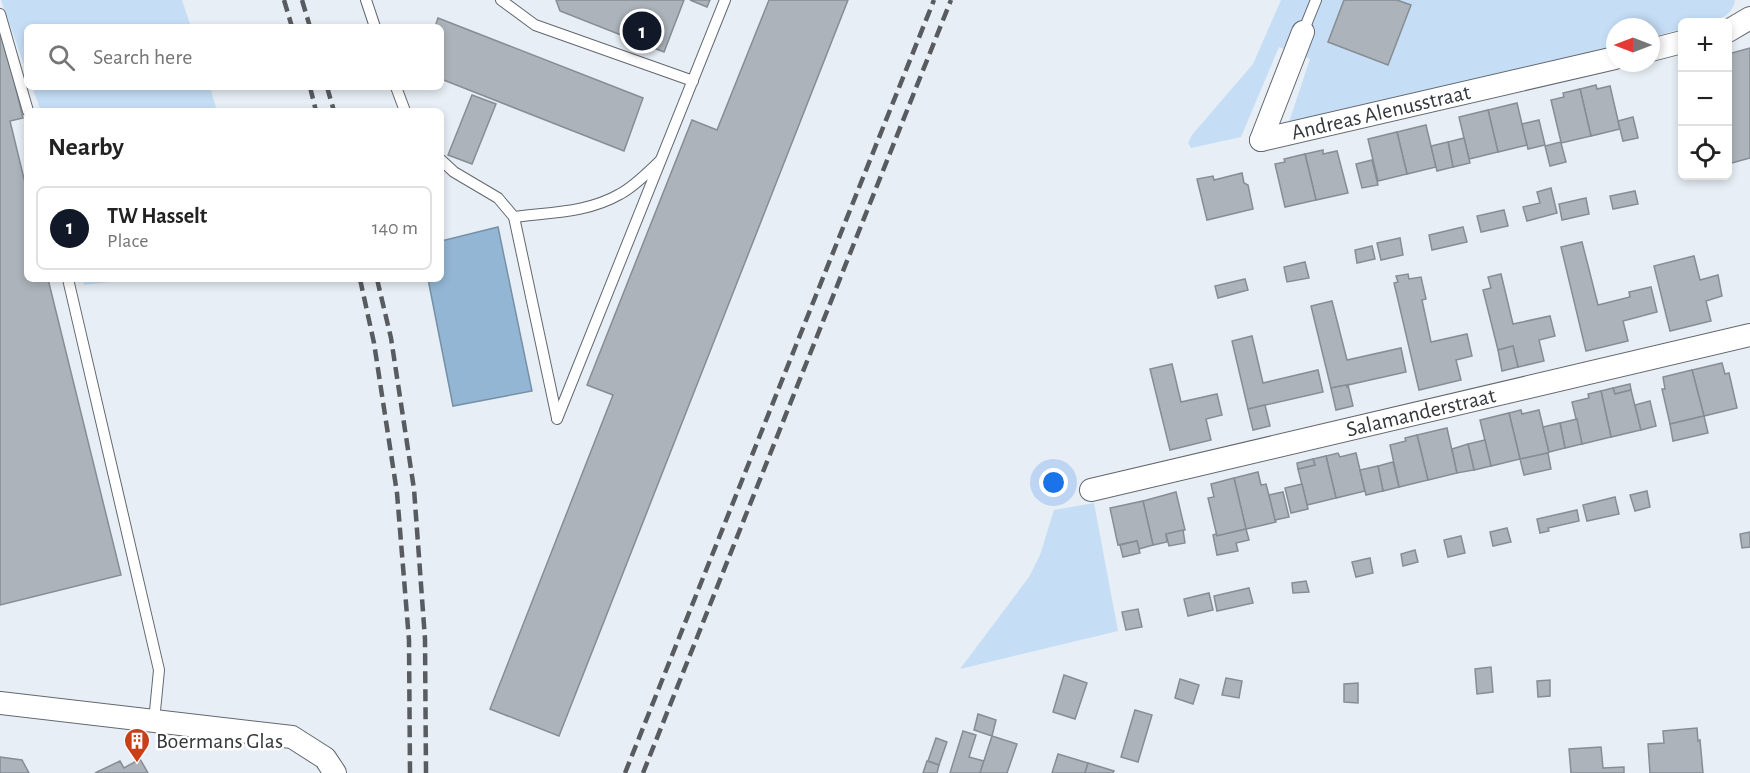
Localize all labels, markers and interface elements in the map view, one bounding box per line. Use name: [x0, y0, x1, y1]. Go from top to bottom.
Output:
pin: 1: [622, 9, 662, 54]
north arrow: [1606, 18, 1660, 72]
map controls: [1678, 18, 1732, 180]
button: +: [1678, 18, 1732, 72]
search box: [24, 24, 444, 90]
icon: search: [45, 41, 78, 74]
text: Search here: [93, 46, 192, 68]
button: −: [1678, 72, 1732, 126]
street label: Andreas Alenusstraat: [1289, 81, 1472, 144]
button: locate: [1678, 126, 1732, 180]
text: Nearby: [48, 134, 124, 160]
text: TW Hasselt: [107, 205, 207, 227]
text: 1: [66, 218, 73, 238]
text: 140 m: [372, 218, 418, 238]
text: Place: [107, 231, 148, 251]
street label: Salamanderstraat: [1344, 384, 1498, 441]
your location: [1039, 468, 1068, 497]
building icon: Boermans Glas: [122, 726, 152, 764]
place label: Boermans Glas: [156, 730, 283, 752]

